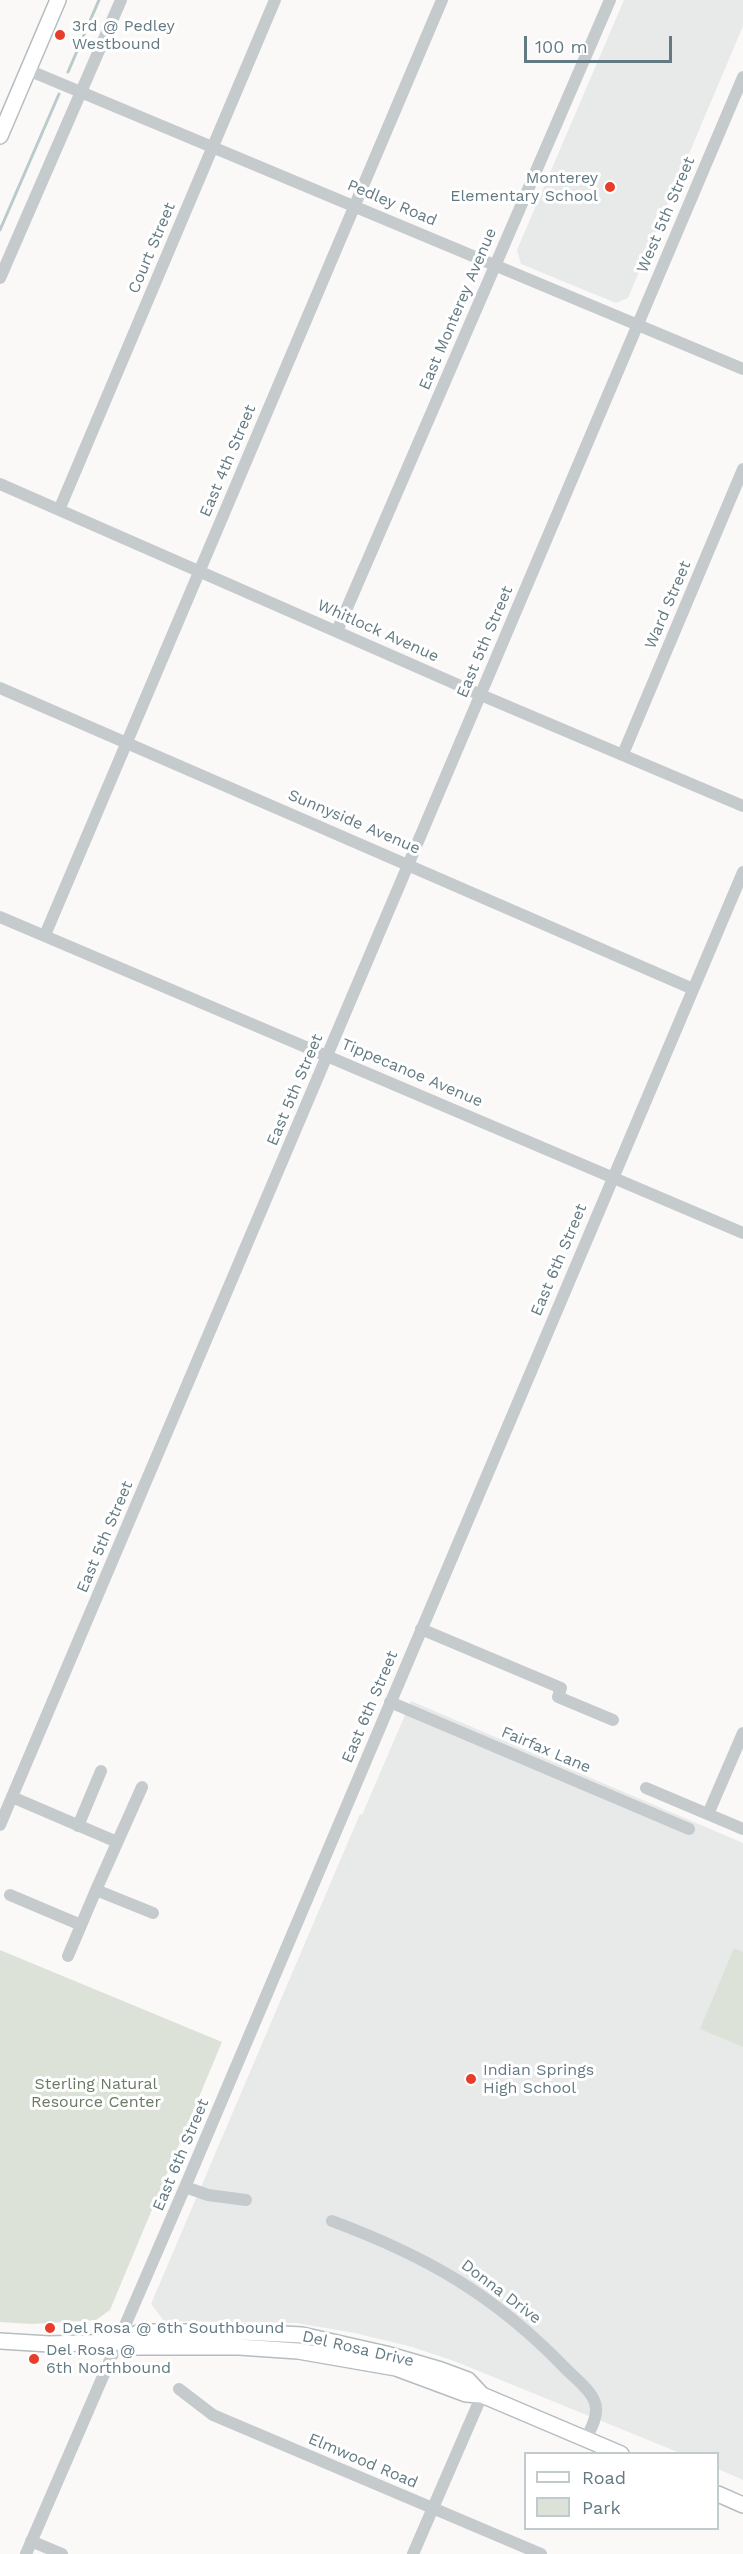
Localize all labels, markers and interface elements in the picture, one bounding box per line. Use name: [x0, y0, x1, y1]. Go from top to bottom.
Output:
place label: 3rd @ Pedley Westbound: [72, 16, 175, 54]
scale bar: [527, 24, 676, 62]
marker: 3rd @ Pedley Westbound: [53, 28, 67, 42]
text: 100 m: [535, 36, 588, 57]
street label: West 5th Street: [633, 154, 699, 276]
place label: Monterey Elementary School: [450, 168, 598, 206]
street label: Pedley Road: [344, 176, 440, 230]
marker: Monterey Elementary School: [603, 180, 617, 194]
street label: Court Street: [124, 200, 180, 296]
street label: East Monterey Avenue: [415, 225, 501, 393]
street label: East 4th Street: [196, 402, 260, 520]
street label: Ward Street: [641, 558, 695, 652]
street label: East 5th Street: [453, 583, 517, 701]
street label: Whitlock Avenue: [314, 596, 442, 666]
street label: Sunnyside Avenue: [285, 785, 423, 859]
street label: East 5th Street: [263, 1031, 327, 1149]
street label: Tippecanoe Avenue: [338, 1035, 486, 1111]
street label: East 6th Street: [527, 1201, 591, 1319]
street label: East 5th Street: [73, 1478, 137, 1596]
street label: East 6th Street: [338, 1648, 402, 1766]
street label: Fairfax Lane: [498, 1723, 594, 1777]
place label: Indian Springs High School: [483, 2060, 594, 2098]
marker: Indian Springs High School: [464, 2072, 478, 2086]
park label: Sterling Natural Resource Center: [31, 2074, 161, 2112]
street label: East 6th Street: [149, 2096, 213, 2214]
street label: Donna Drive: [457, 2256, 545, 2328]
place label: Del Rosa @ 6th Southbound: [62, 2318, 284, 2338]
marker: Del Rosa @ 6th Southbound: [43, 2321, 57, 2335]
street label: Del Rosa Drive: [300, 2327, 416, 2371]
place label: Del Rosa @ 6th Northbound: [46, 2340, 171, 2378]
marker: Del Rosa @ 6th Northbound: [27, 2352, 41, 2366]
street label: Elmwood Road: [305, 2429, 421, 2493]
legend: [524, 2452, 719, 2530]
text: Road: [582, 2467, 626, 2488]
text: Park: [582, 2497, 621, 2518]

